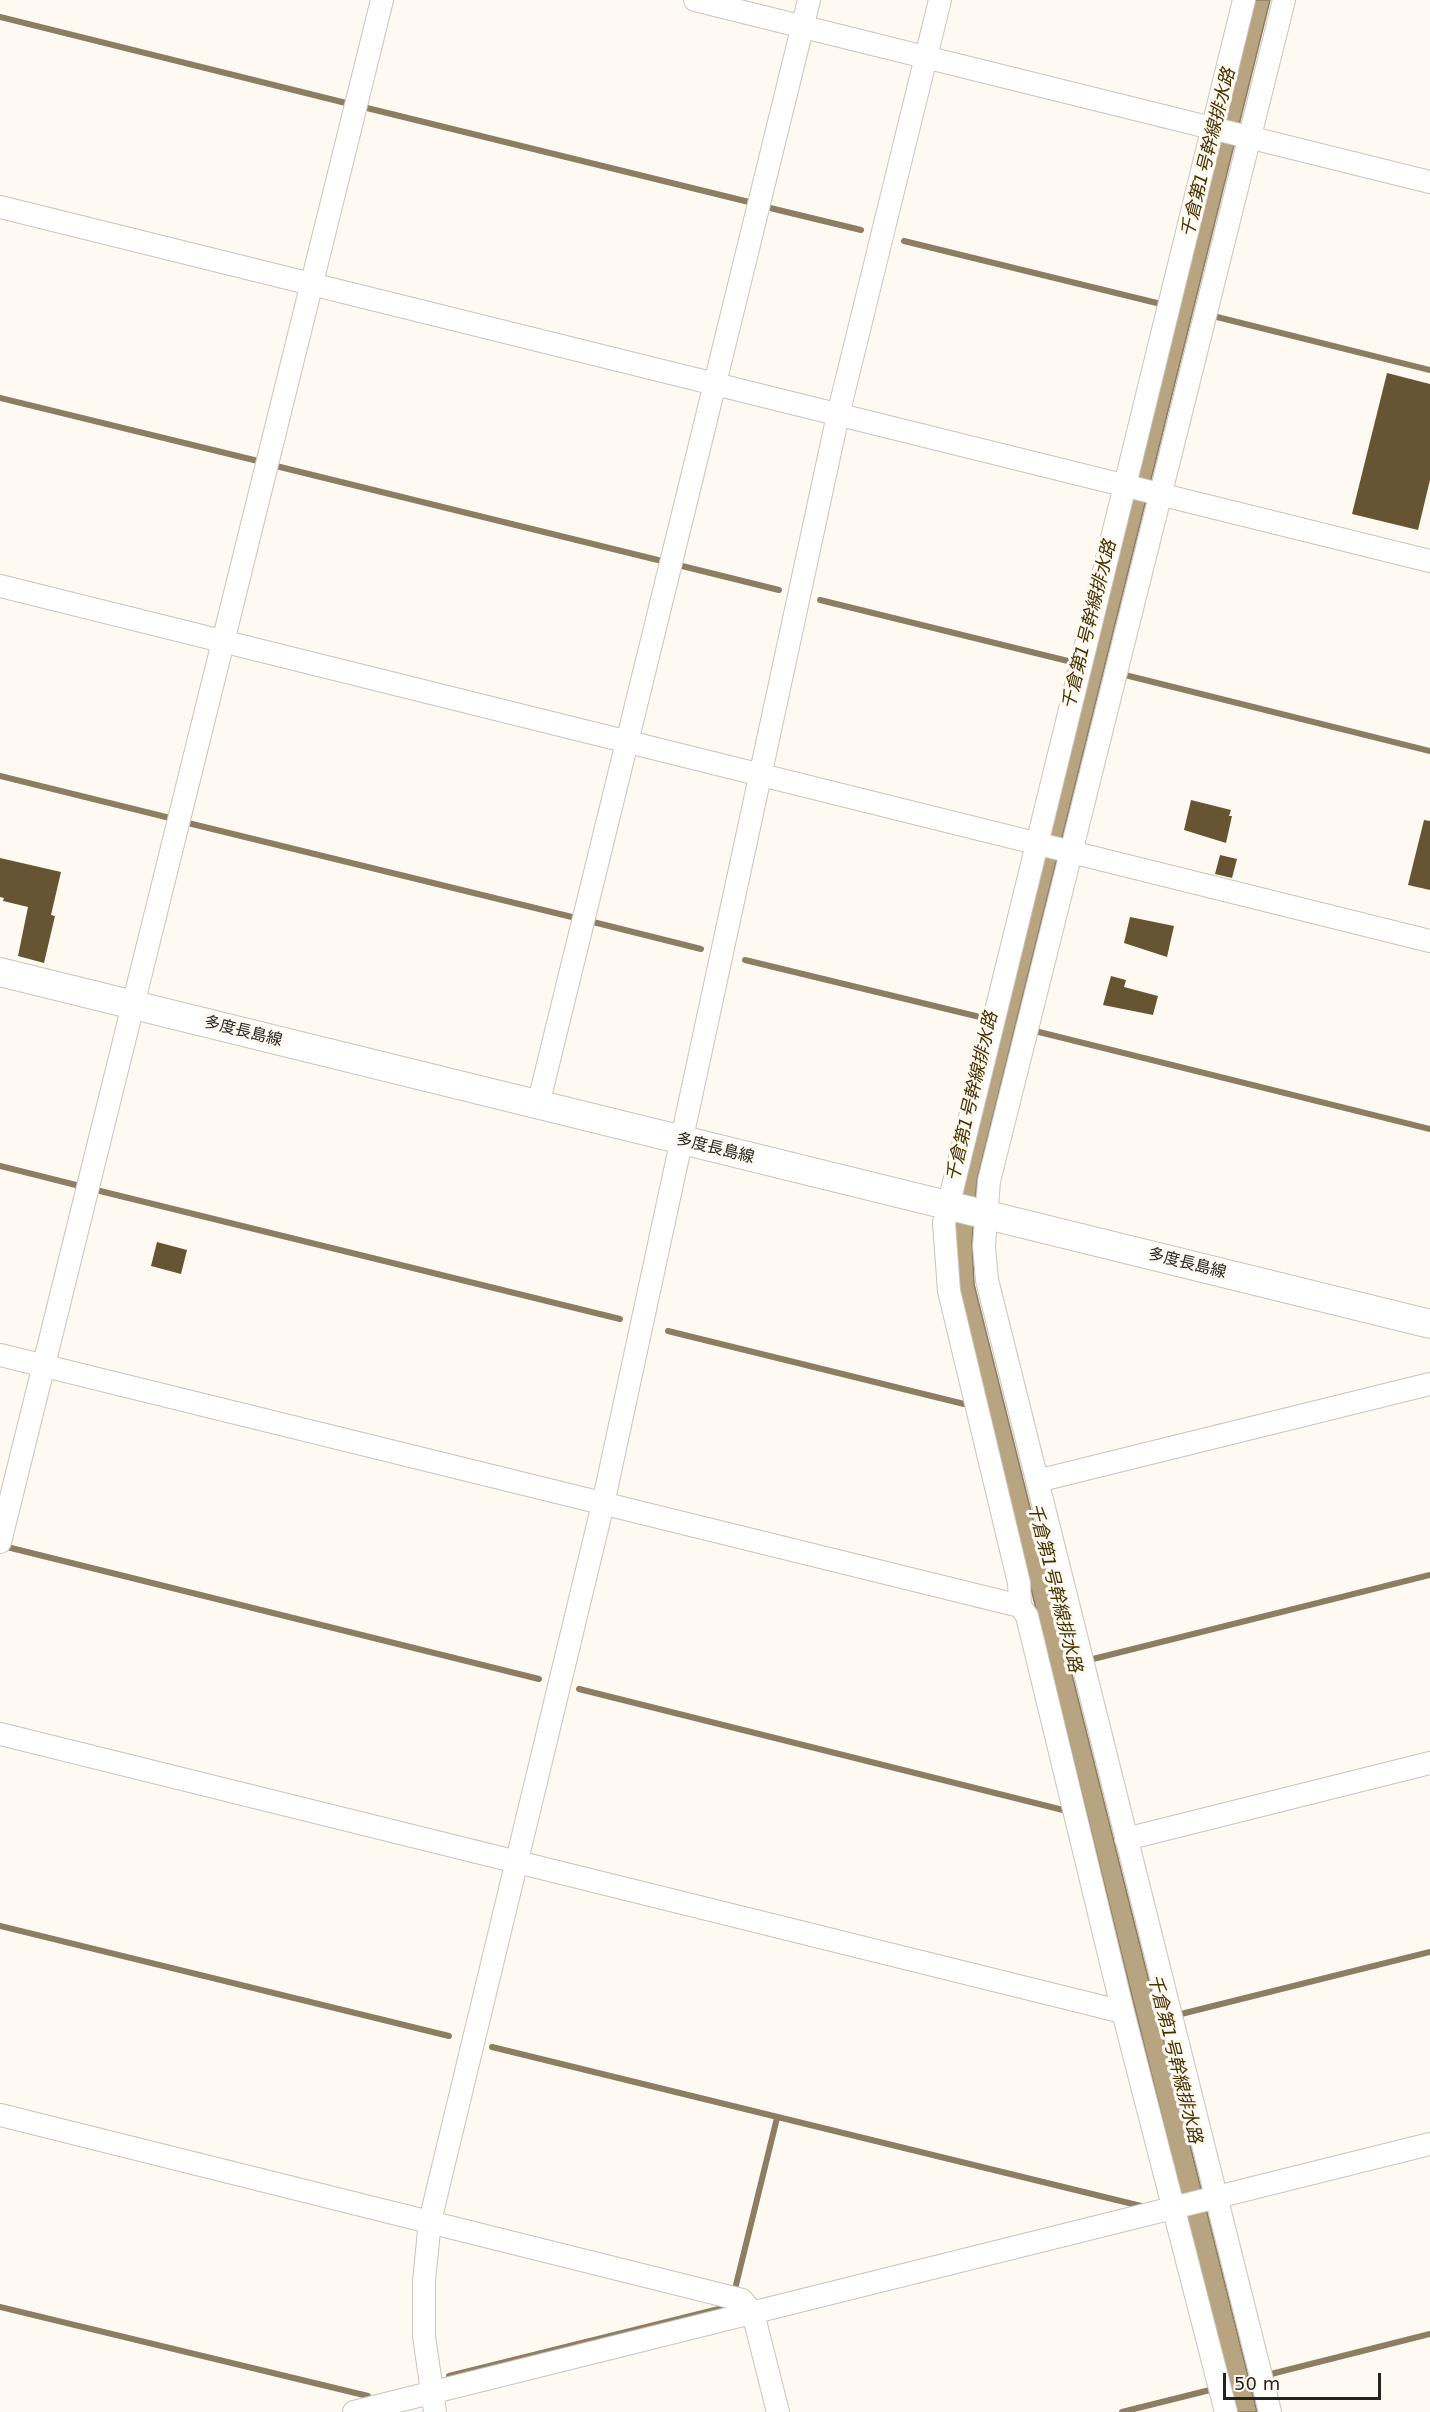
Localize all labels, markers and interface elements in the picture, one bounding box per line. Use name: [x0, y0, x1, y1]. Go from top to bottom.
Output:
water label: 千倉第1号幹線排水路: [1178, 66, 1240, 240]
water label: 千倉第1号幹線排水路: [1059, 538, 1121, 712]
water label: 千倉第1号幹線排水路: [943, 1010, 1003, 1184]
street label: 多度長島線: [202, 1013, 284, 1051]
street label: 多度長島線: [674, 1130, 756, 1168]
street label: 多度長島線: [1146, 1245, 1228, 1283]
water label: 千倉第1号幹線排水路: [1023, 1501, 1085, 1675]
water label: 千倉第1号幹線排水路: [1143, 1972, 1205, 2146]
scale bar: [1226, 2361, 1384, 2399]
text: 50 m: [1234, 2373, 1280, 2394]

